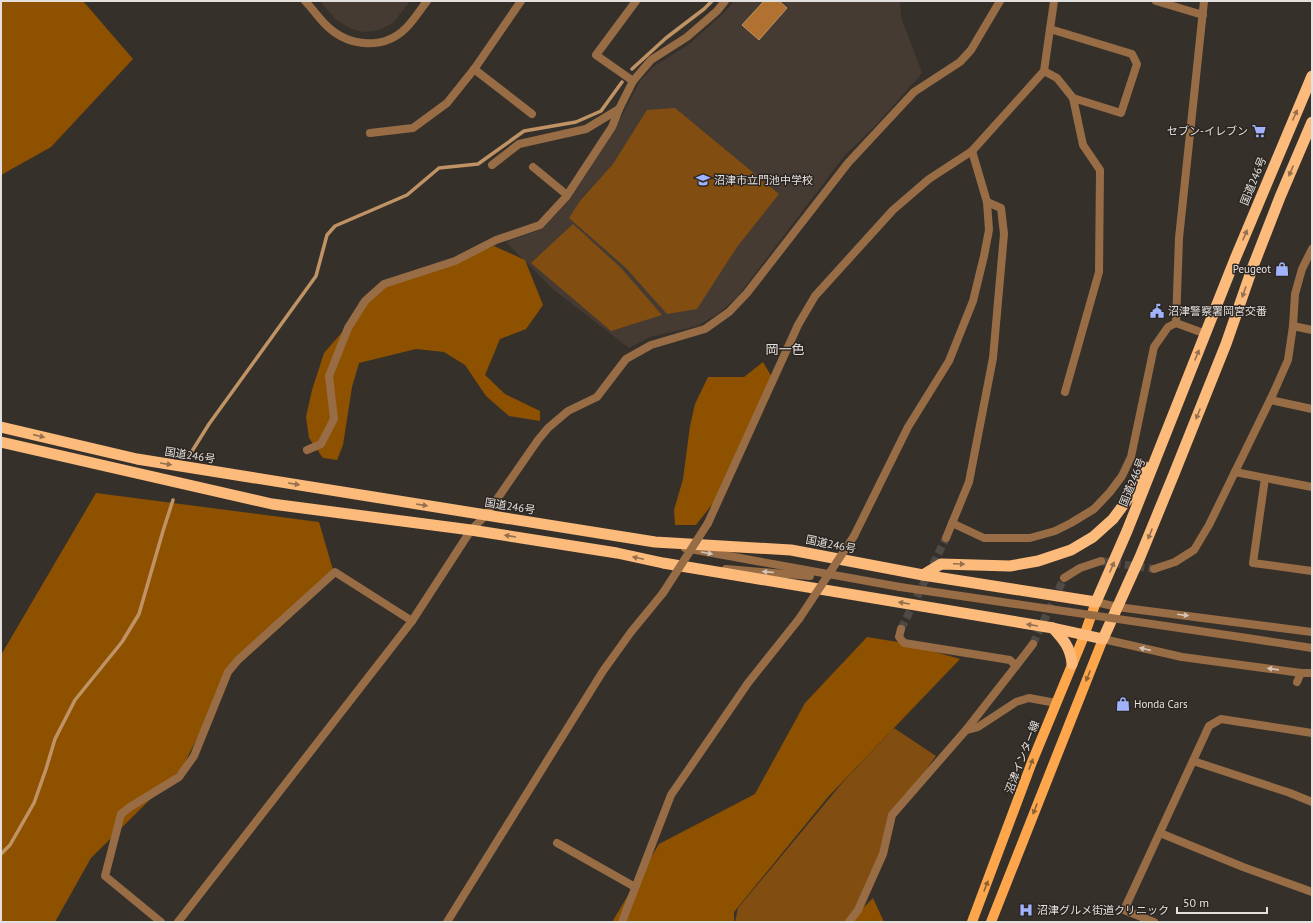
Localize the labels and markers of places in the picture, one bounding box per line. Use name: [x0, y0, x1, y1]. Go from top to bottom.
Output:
supermarket icon: セブン-イレブン: [1251, 123, 1267, 139]
place label: セブン-イレブン: [1167, 124, 1248, 138]
school or university icon: 沼津市立門池中学校: [695, 172, 711, 188]
place label: 沼津市立門池中学校: [714, 173, 813, 187]
shop icon: Peugeot: [1274, 261, 1290, 277]
place label: Peugeot: [1233, 262, 1271, 276]
public building icon: 沼津警察署岡宮交番: [1149, 303, 1165, 319]
place label: 沼津警察署岡宮交番: [1168, 304, 1267, 318]
shop icon: Honda Cars: [1115, 696, 1131, 712]
place label: Honda Cars: [1134, 697, 1188, 711]
hospital icon: 沼津グルメ街道クリニック: [1018, 902, 1034, 918]
place label: 沼津グルメ街道クリニック: [1037, 903, 1169, 917]

